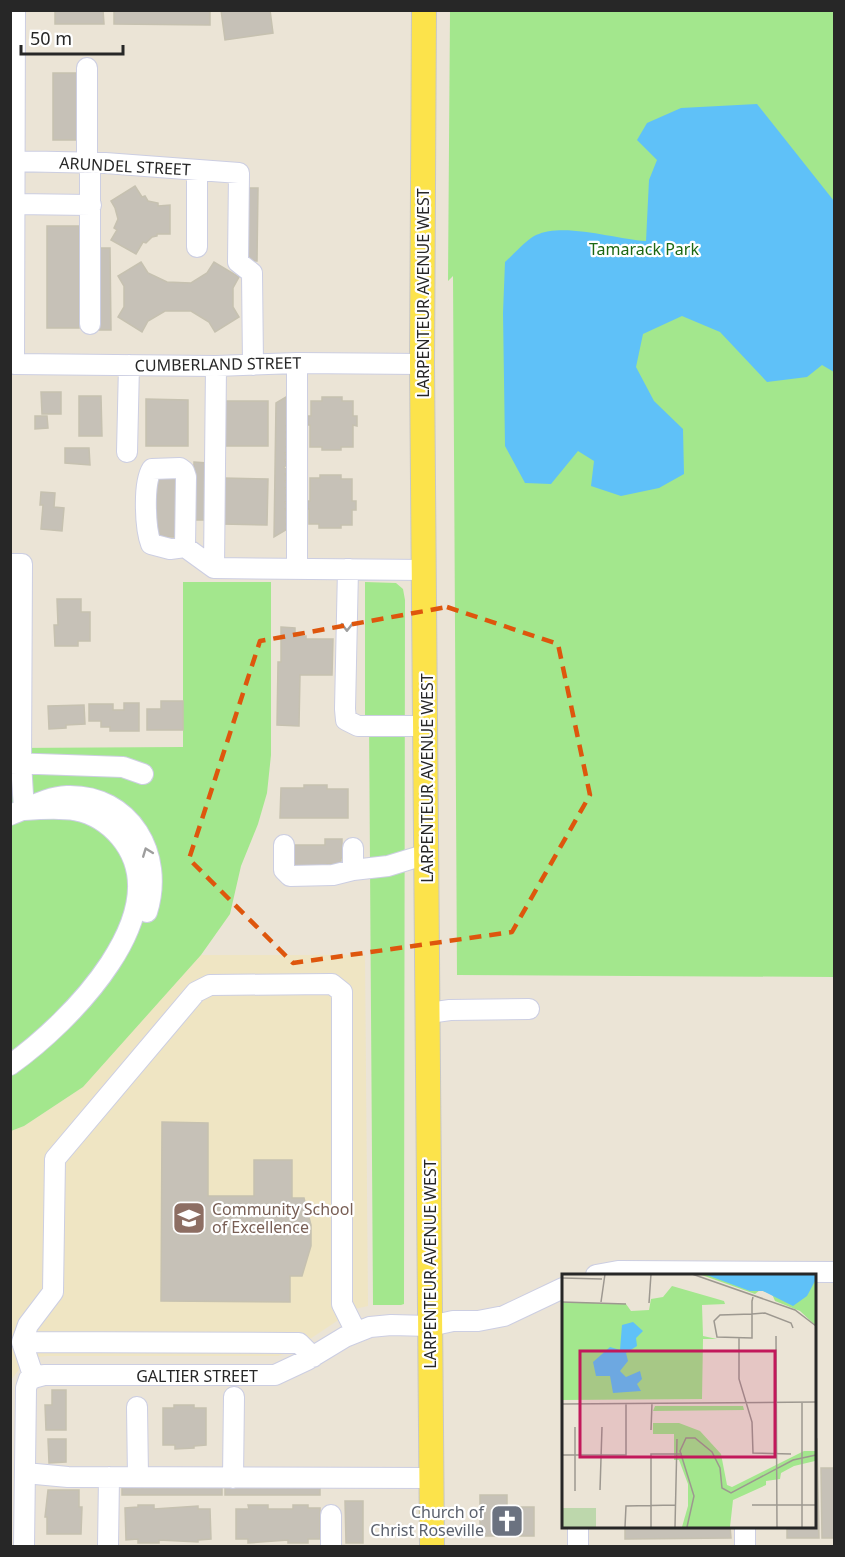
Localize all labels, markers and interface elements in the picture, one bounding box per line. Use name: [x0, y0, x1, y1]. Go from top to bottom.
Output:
scale bar: [21, 18, 123, 56]
text: 50 m: [30, 26, 72, 50]
street label: ARUNDEL STREET: [59, 152, 191, 180]
street label: LARPENTEUR AVENUE WEST: [412, 188, 434, 398]
park label: Tamarack Park: [589, 238, 699, 260]
street label: CUMBERLAND STREET: [135, 352, 302, 376]
one-way arrow: [341, 623, 353, 632]
street label: LARPENTEUR AVENUE WEST: [416, 673, 438, 883]
one-way arrow: [142, 847, 155, 858]
street label: LARPENTEUR AVENUE WEST: [419, 1159, 441, 1369]
place label: Community School of Excellence: [212, 1198, 354, 1238]
school or university icon: Community School of Excellence: [171, 1200, 207, 1236]
inset map: [562, 1274, 815, 1527]
street label: GALTIER STREET: [136, 1365, 258, 1387]
place label: Church of Christ Roseville: [370, 1501, 485, 1541]
church icon: Church of Christ Roseville: [489, 1503, 525, 1539]

